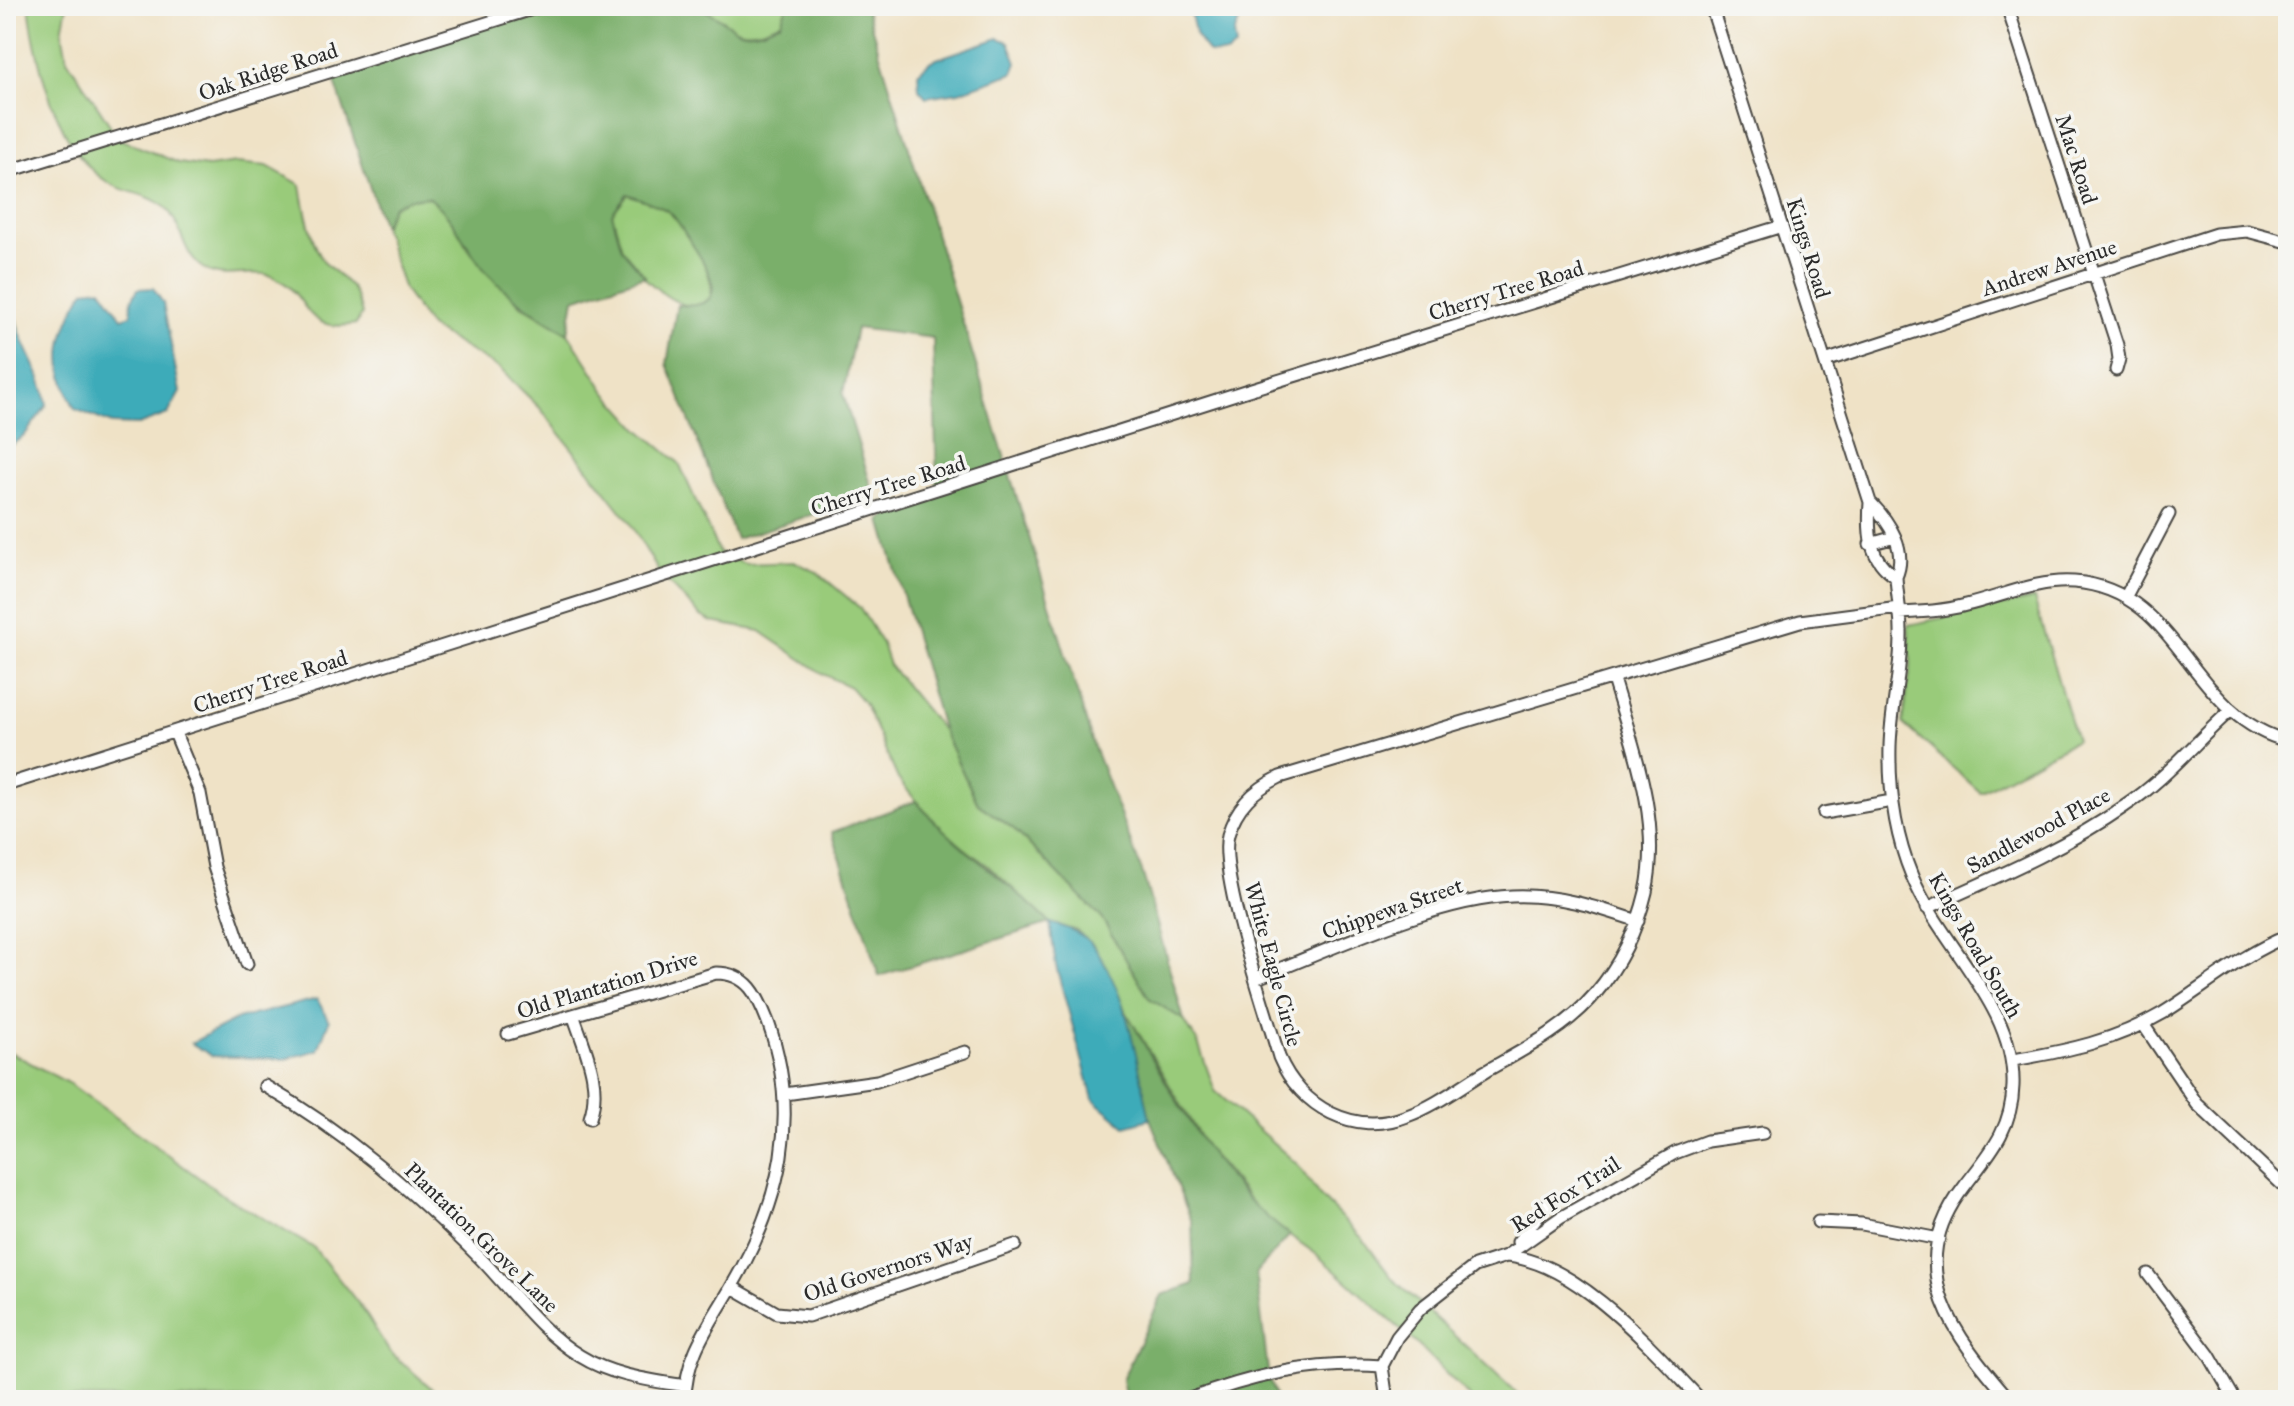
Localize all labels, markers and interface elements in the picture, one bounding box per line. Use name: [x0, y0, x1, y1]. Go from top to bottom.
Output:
street label: Oak Ridge Road: [195, 36, 341, 107]
street label: Mac Road: [2049, 111, 2104, 207]
street label: Kings Road: [1780, 195, 1837, 302]
street label: Andrew Avenue: [1977, 233, 2120, 302]
street label: Cherry Tree Road: [1425, 254, 1587, 327]
street label: Cherry Tree Road: [807, 449, 969, 522]
street label: Cherry Tree Road: [190, 644, 351, 719]
street label: Sandlewood Place: [1962, 781, 2115, 880]
street label: Kings Road South: [1923, 868, 2028, 1023]
street label: Chippewa Street: [1318, 872, 1466, 945]
street label: White Eagle Circle: [1239, 879, 1308, 1049]
street label: Old Plantation Drive: [513, 944, 701, 1025]
street label: Red Fox Trail: [1506, 1150, 1625, 1239]
street label: Plantation Grove Lane: [399, 1157, 565, 1318]
street label: Old Governors Way: [800, 1227, 977, 1308]

